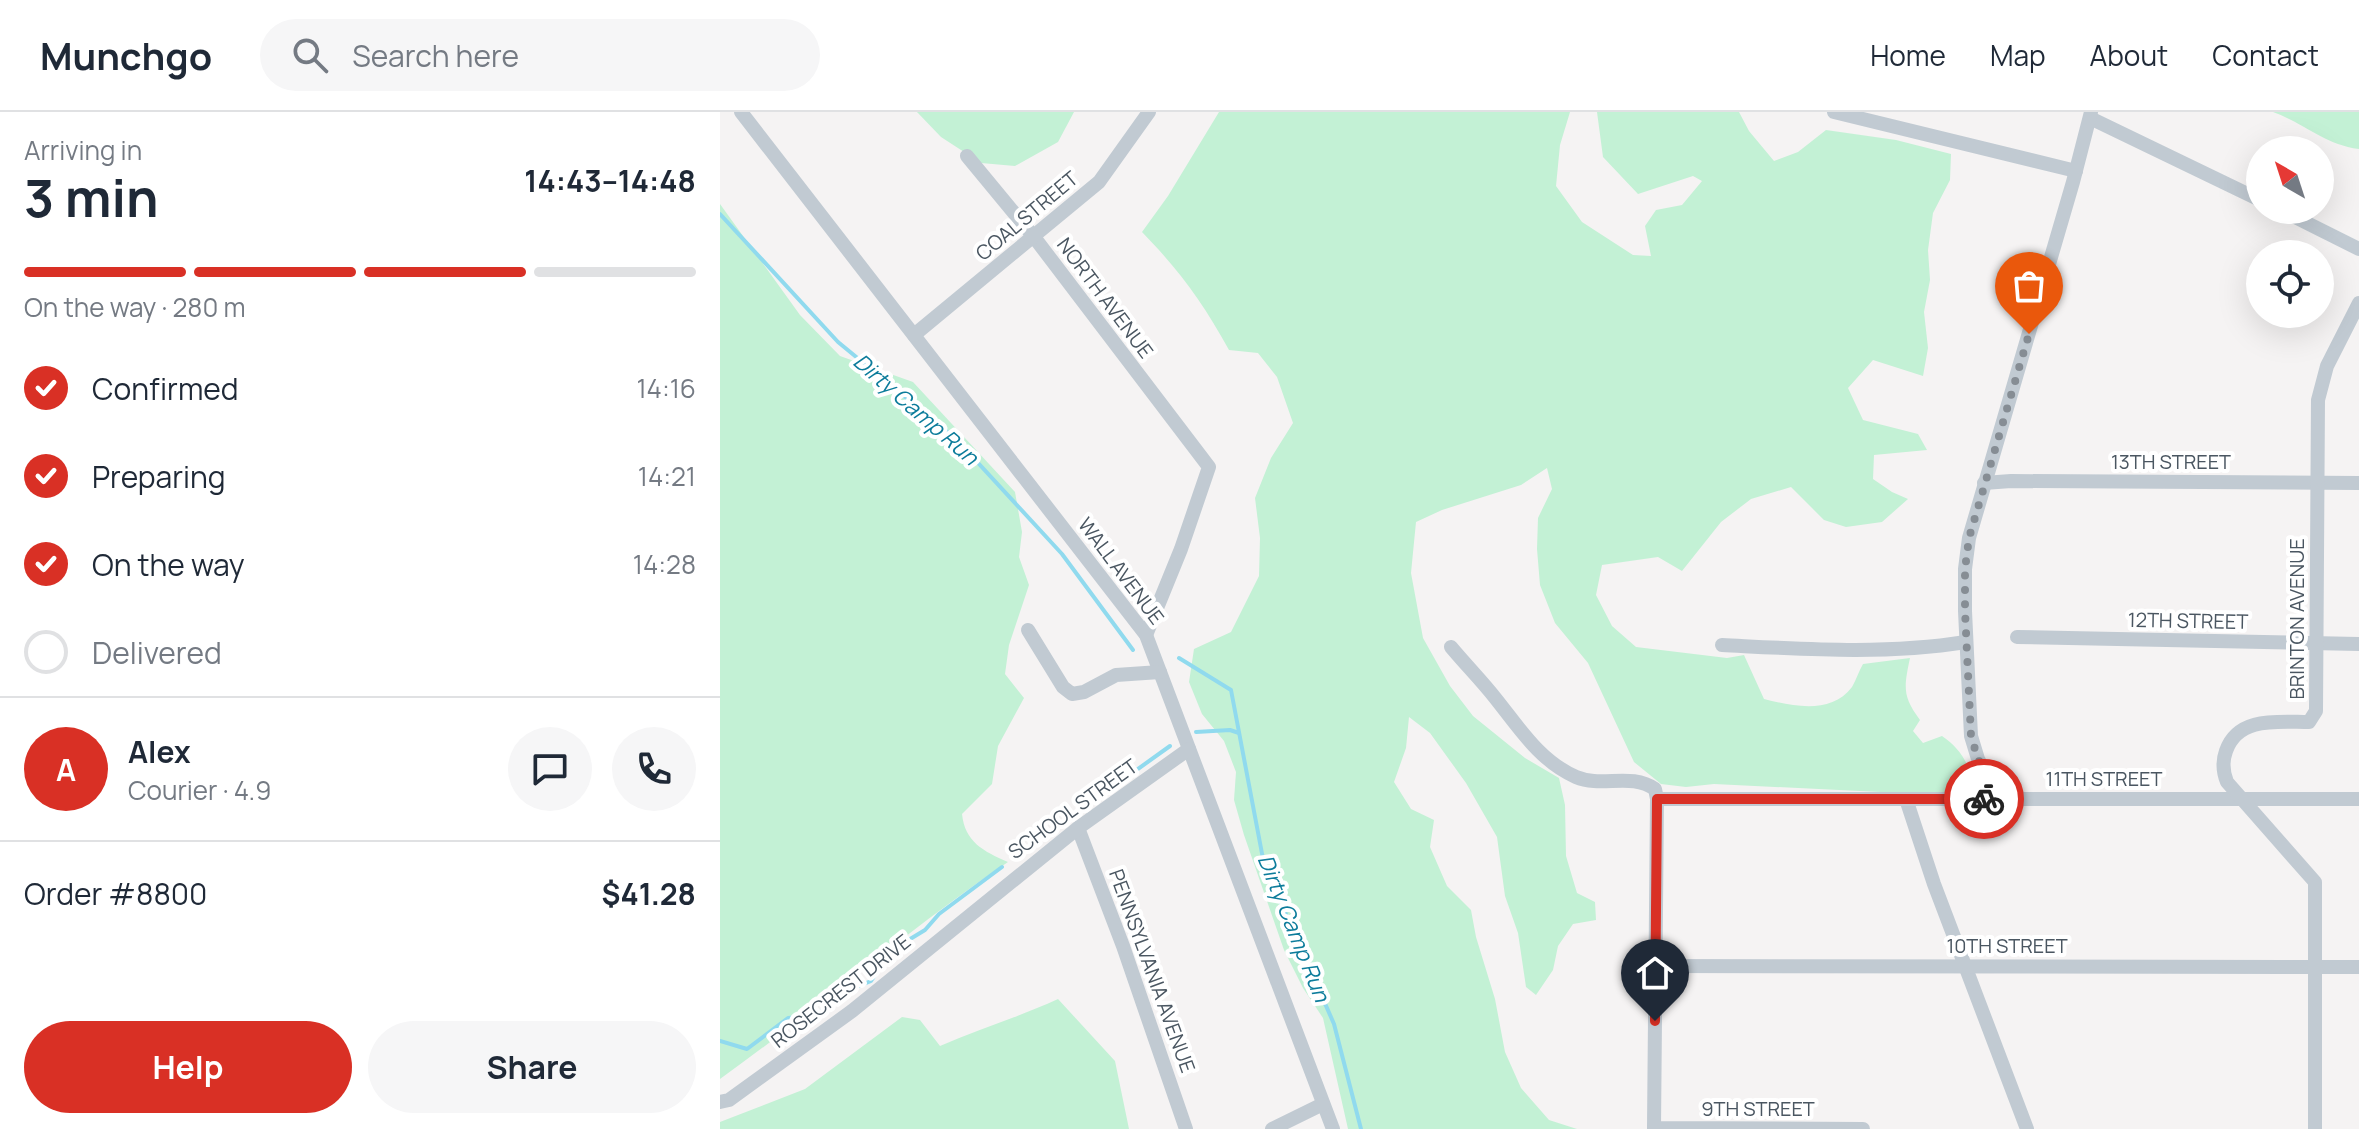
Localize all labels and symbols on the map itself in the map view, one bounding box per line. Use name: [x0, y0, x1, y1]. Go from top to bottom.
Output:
north arrow: [2246, 136, 2334, 224]
street label: COAL STREET: [970, 165, 1084, 266]
street label: NORTH AVENUE: [1051, 232, 1160, 363]
pin: [1995, 252, 2063, 334]
water label: Dirty Camp Run: [847, 346, 986, 472]
street label: 13TH STREET: [2111, 448, 2231, 475]
street label: WALL AVENUE: [1072, 512, 1170, 630]
street label: BRINTON AVENUE: [2283, 538, 2310, 700]
street label: 12TH STREET: [2128, 606, 2249, 635]
street label: SCHOOL STREET: [1002, 752, 1143, 865]
courier: [1944, 759, 2024, 839]
street label: 11TH STREET: [2046, 765, 2162, 792]
water label: Dirty Camp Run: [1251, 850, 1338, 1007]
street label: PENNSYLVANIA AVENUE: [1103, 865, 1202, 1076]
street label: ROSECREST DRIVE: [765, 928, 916, 1054]
street label: 10TH STREET: [1946, 932, 2068, 959]
pin: [1621, 939, 1689, 1021]
street label: 9TH STREET: [1701, 1095, 1815, 1122]

